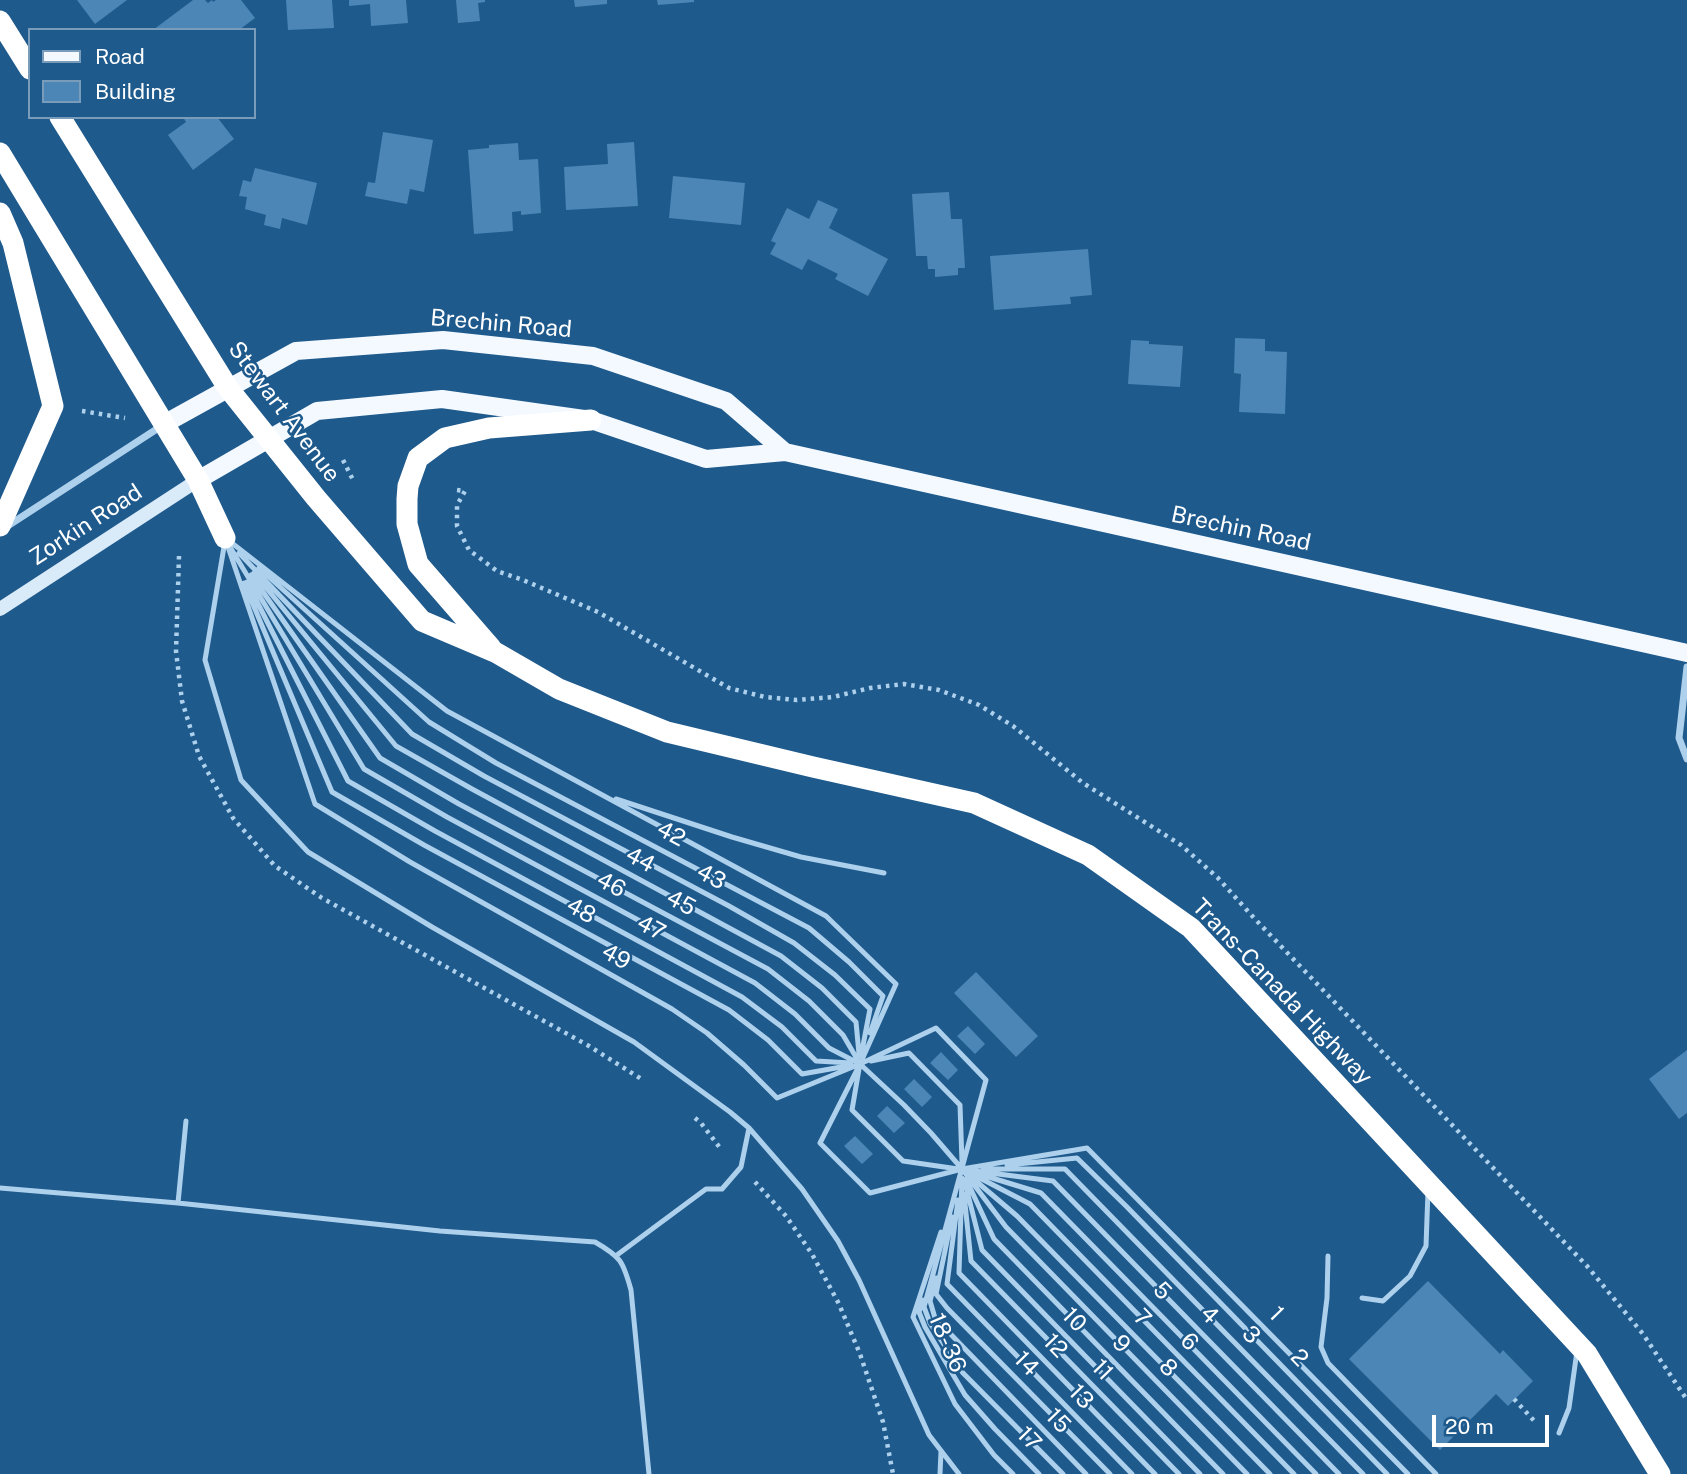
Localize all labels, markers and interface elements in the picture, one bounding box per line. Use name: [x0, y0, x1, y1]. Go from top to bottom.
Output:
legend: [28, 28, 256, 119]
text: Road: [95, 44, 145, 69]
text: Building: [95, 79, 176, 104]
street label: Brechin Road: [429, 304, 573, 344]
street label: Stewart Avenue: [222, 336, 346, 488]
street label: Zorkin Road: [25, 478, 147, 572]
street label: Brechin Road: [1169, 501, 1313, 557]
street label: 42: [652, 815, 690, 853]
street label: 44: [621, 841, 659, 879]
street label: 43: [692, 858, 730, 896]
street label: 46: [592, 866, 630, 904]
street label: 45: [662, 884, 700, 922]
street label: 48: [561, 892, 601, 930]
street label: Trans-Canada Highway: [1186, 893, 1378, 1091]
street label: 47: [632, 909, 670, 947]
street label: 49: [597, 938, 635, 976]
street label: 5: [1147, 1276, 1177, 1306]
street label: 4: [1194, 1300, 1224, 1330]
street label: 1: [1263, 1301, 1289, 1327]
street label: 10: [1056, 1302, 1092, 1338]
street label: 7: [1127, 1303, 1157, 1333]
street label: 18-36: [922, 1309, 972, 1377]
street label: 3: [1236, 1320, 1266, 1350]
street label: 6: [1174, 1327, 1204, 1357]
street label: 12: [1037, 1328, 1073, 1364]
street label: 9: [1106, 1329, 1136, 1359]
street label: 2: [1284, 1343, 1314, 1373]
street label: 14: [1008, 1346, 1044, 1382]
street label: 8: [1153, 1353, 1183, 1383]
street label: 11: [1086, 1354, 1118, 1386]
street label: 13: [1063, 1379, 1099, 1415]
scale bar: [1435, 1400, 1552, 1444]
street label: 15: [1040, 1403, 1076, 1439]
text: 20 m: [1445, 1414, 1494, 1439]
street label: 17: [1011, 1421, 1047, 1457]

